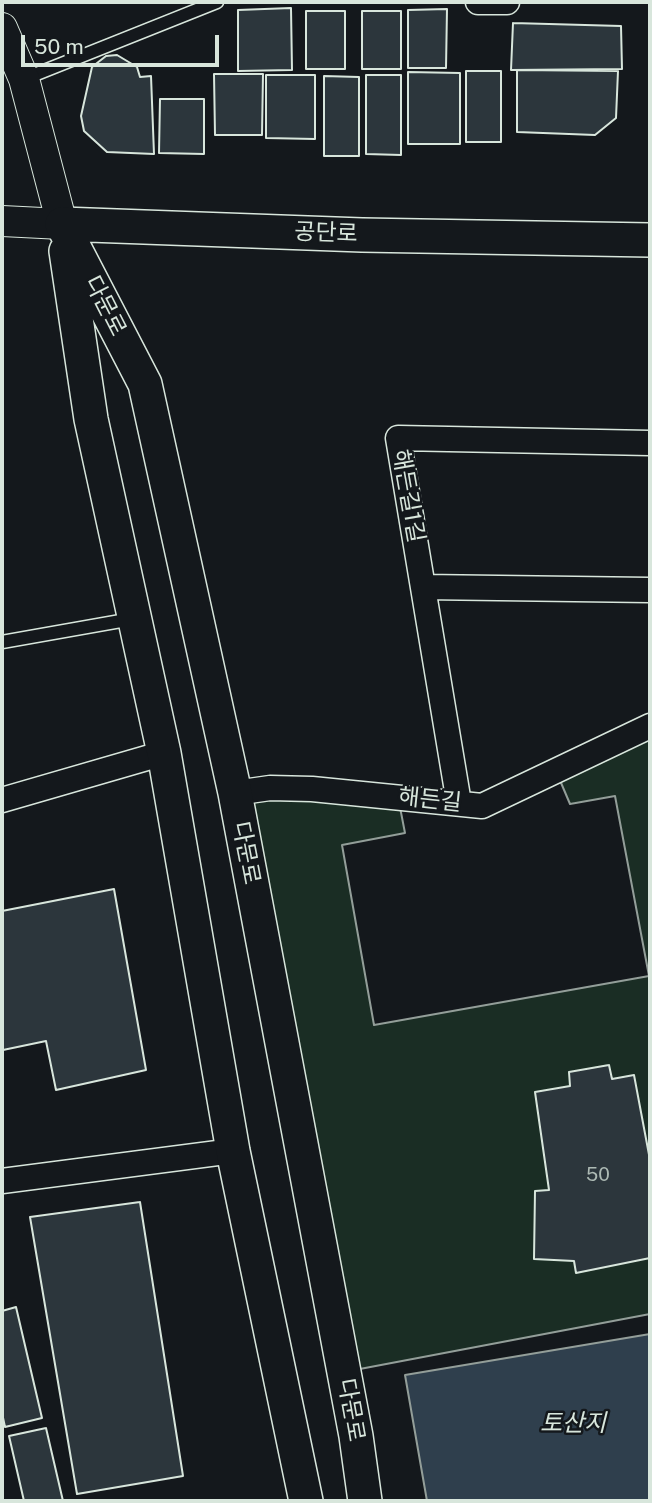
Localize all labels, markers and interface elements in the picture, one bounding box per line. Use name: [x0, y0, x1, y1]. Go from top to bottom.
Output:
scale bar: [24, 21, 222, 65]
text: 50 m: [34, 34, 84, 59]
street label: 공단로: [294, 218, 358, 248]
street label: 다문로: [78, 271, 132, 341]
street label: 해든길1길: [386, 447, 430, 545]
street label: 해든길: [397, 783, 463, 817]
street label: 다문로: [226, 819, 266, 887]
house number: 50: [586, 1164, 610, 1186]
street label: 다문로: [332, 1376, 370, 1444]
water label: 토산지: [540, 1410, 606, 1438]

